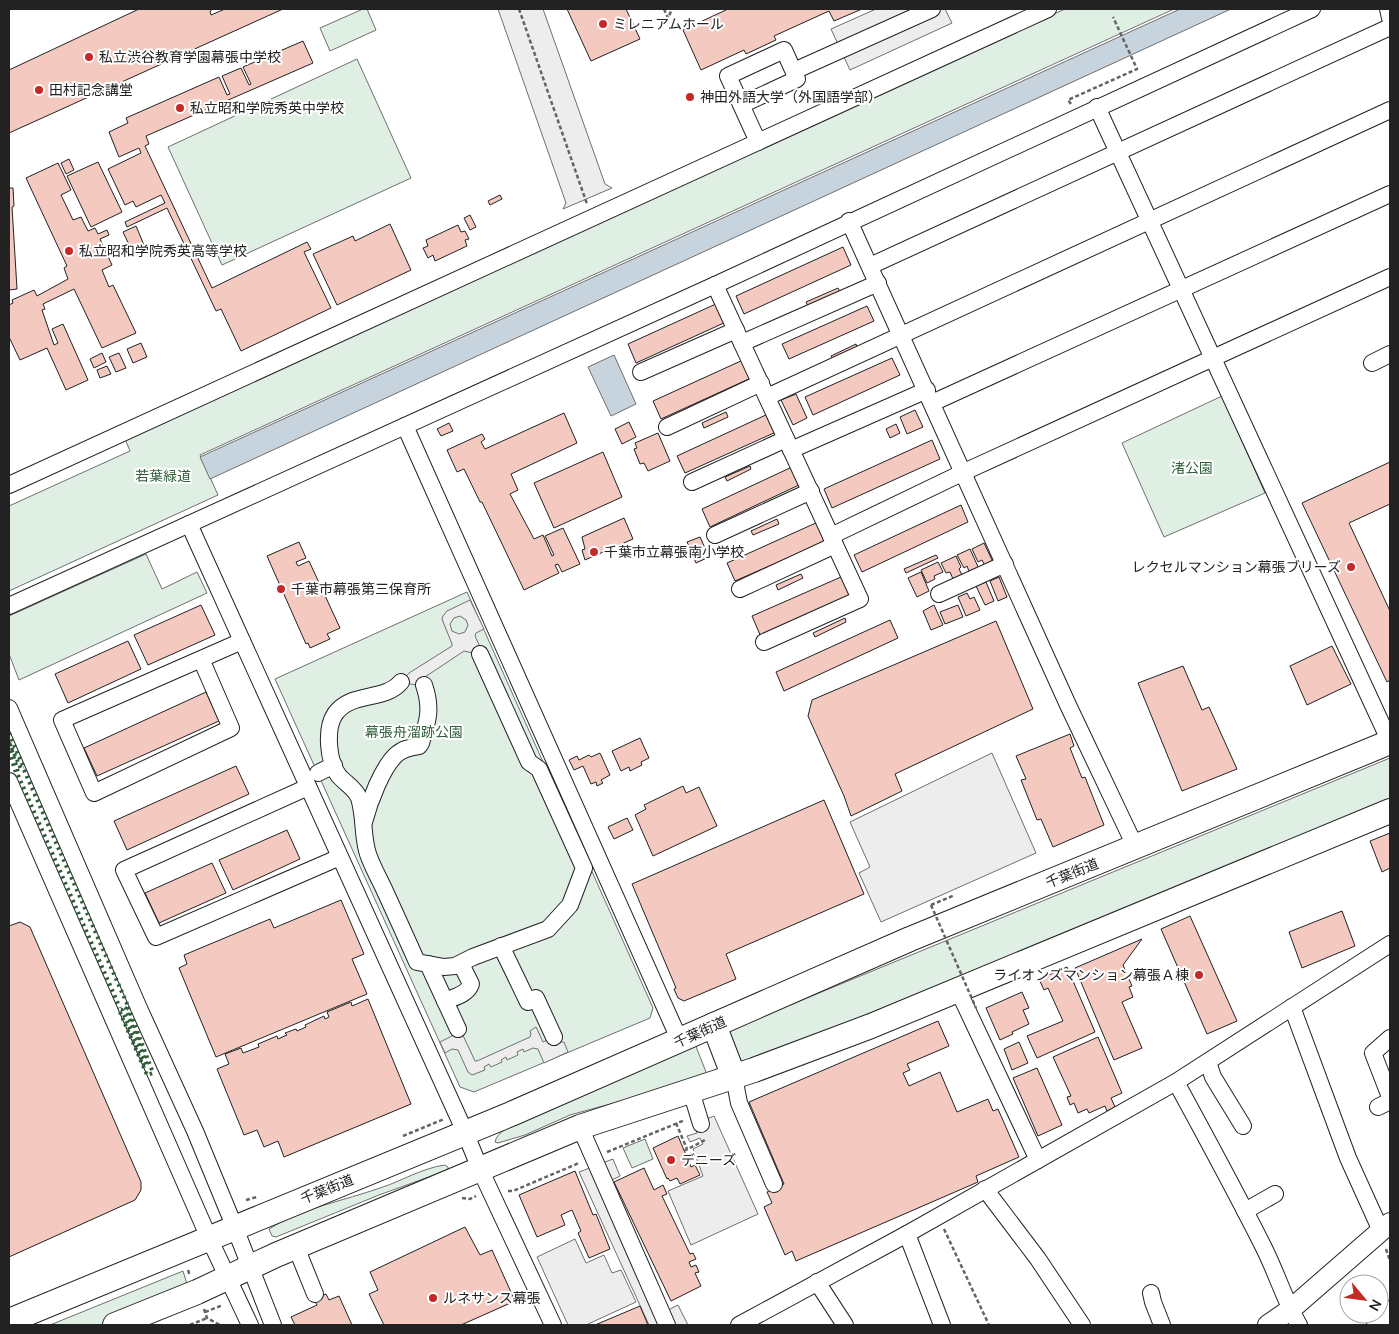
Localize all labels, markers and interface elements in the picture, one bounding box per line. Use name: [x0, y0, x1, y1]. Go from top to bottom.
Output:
place label: ミレニアムホール: [613, 15, 724, 34]
marker: ミレニアムホール: [597, 18, 609, 30]
place label: 私立渋谷教育学園幕張中学校: [99, 48, 281, 67]
marker: 私立渋谷教育学園幕張中学校: [83, 51, 95, 63]
place label: 田村記念講堂: [49, 81, 133, 100]
marker: 田村記念講堂: [33, 84, 45, 96]
place label: 神田外語大学（外国語学部）: [700, 88, 882, 107]
marker: 神田外語大学（外国語学部）: [684, 91, 696, 103]
place label: 私立昭和学院秀英中学校: [190, 99, 344, 118]
marker: 私立昭和学院秀英中学校: [174, 102, 186, 114]
place label: 私立昭和学院秀英高等学校: [79, 242, 247, 261]
marker: 私立昭和学院秀英高等学校: [63, 245, 75, 257]
park label: 渚公園: [1171, 459, 1213, 478]
park label: 若葉緑道: [135, 467, 191, 486]
place label: 千葉市立幕張南小学校: [604, 543, 744, 562]
marker: 千葉市立幕張南小学校: [588, 546, 600, 558]
place label: レクセルマンション幕張ブリーズ: [1132, 558, 1341, 577]
marker: レクセルマンション幕張ブリーズ: [1345, 561, 1357, 573]
place label: 千葉市幕張第三保育所: [291, 580, 431, 599]
marker: 千葉市幕張第三保育所: [275, 583, 287, 595]
park label: 幕張舟溜跡公園: [365, 723, 463, 742]
street label: 千葉街道: [1043, 854, 1102, 893]
place label: ライオンズマンション幕張Ａ棟: [993, 966, 1189, 985]
marker: ライオンズマンション幕張Ａ棟: [1193, 969, 1205, 981]
street label: 千葉街道: [671, 1012, 730, 1053]
place label: デニーズ: [681, 1151, 736, 1170]
marker: デニーズ: [665, 1154, 677, 1166]
street label: 千葉街道: [298, 1170, 357, 1209]
north arrow: [1339, 1274, 1389, 1324]
place label: ルネサンス幕張: [443, 1289, 541, 1308]
marker: ルネサンス幕張: [427, 1292, 439, 1304]
text: N: [1364, 1296, 1386, 1314]

